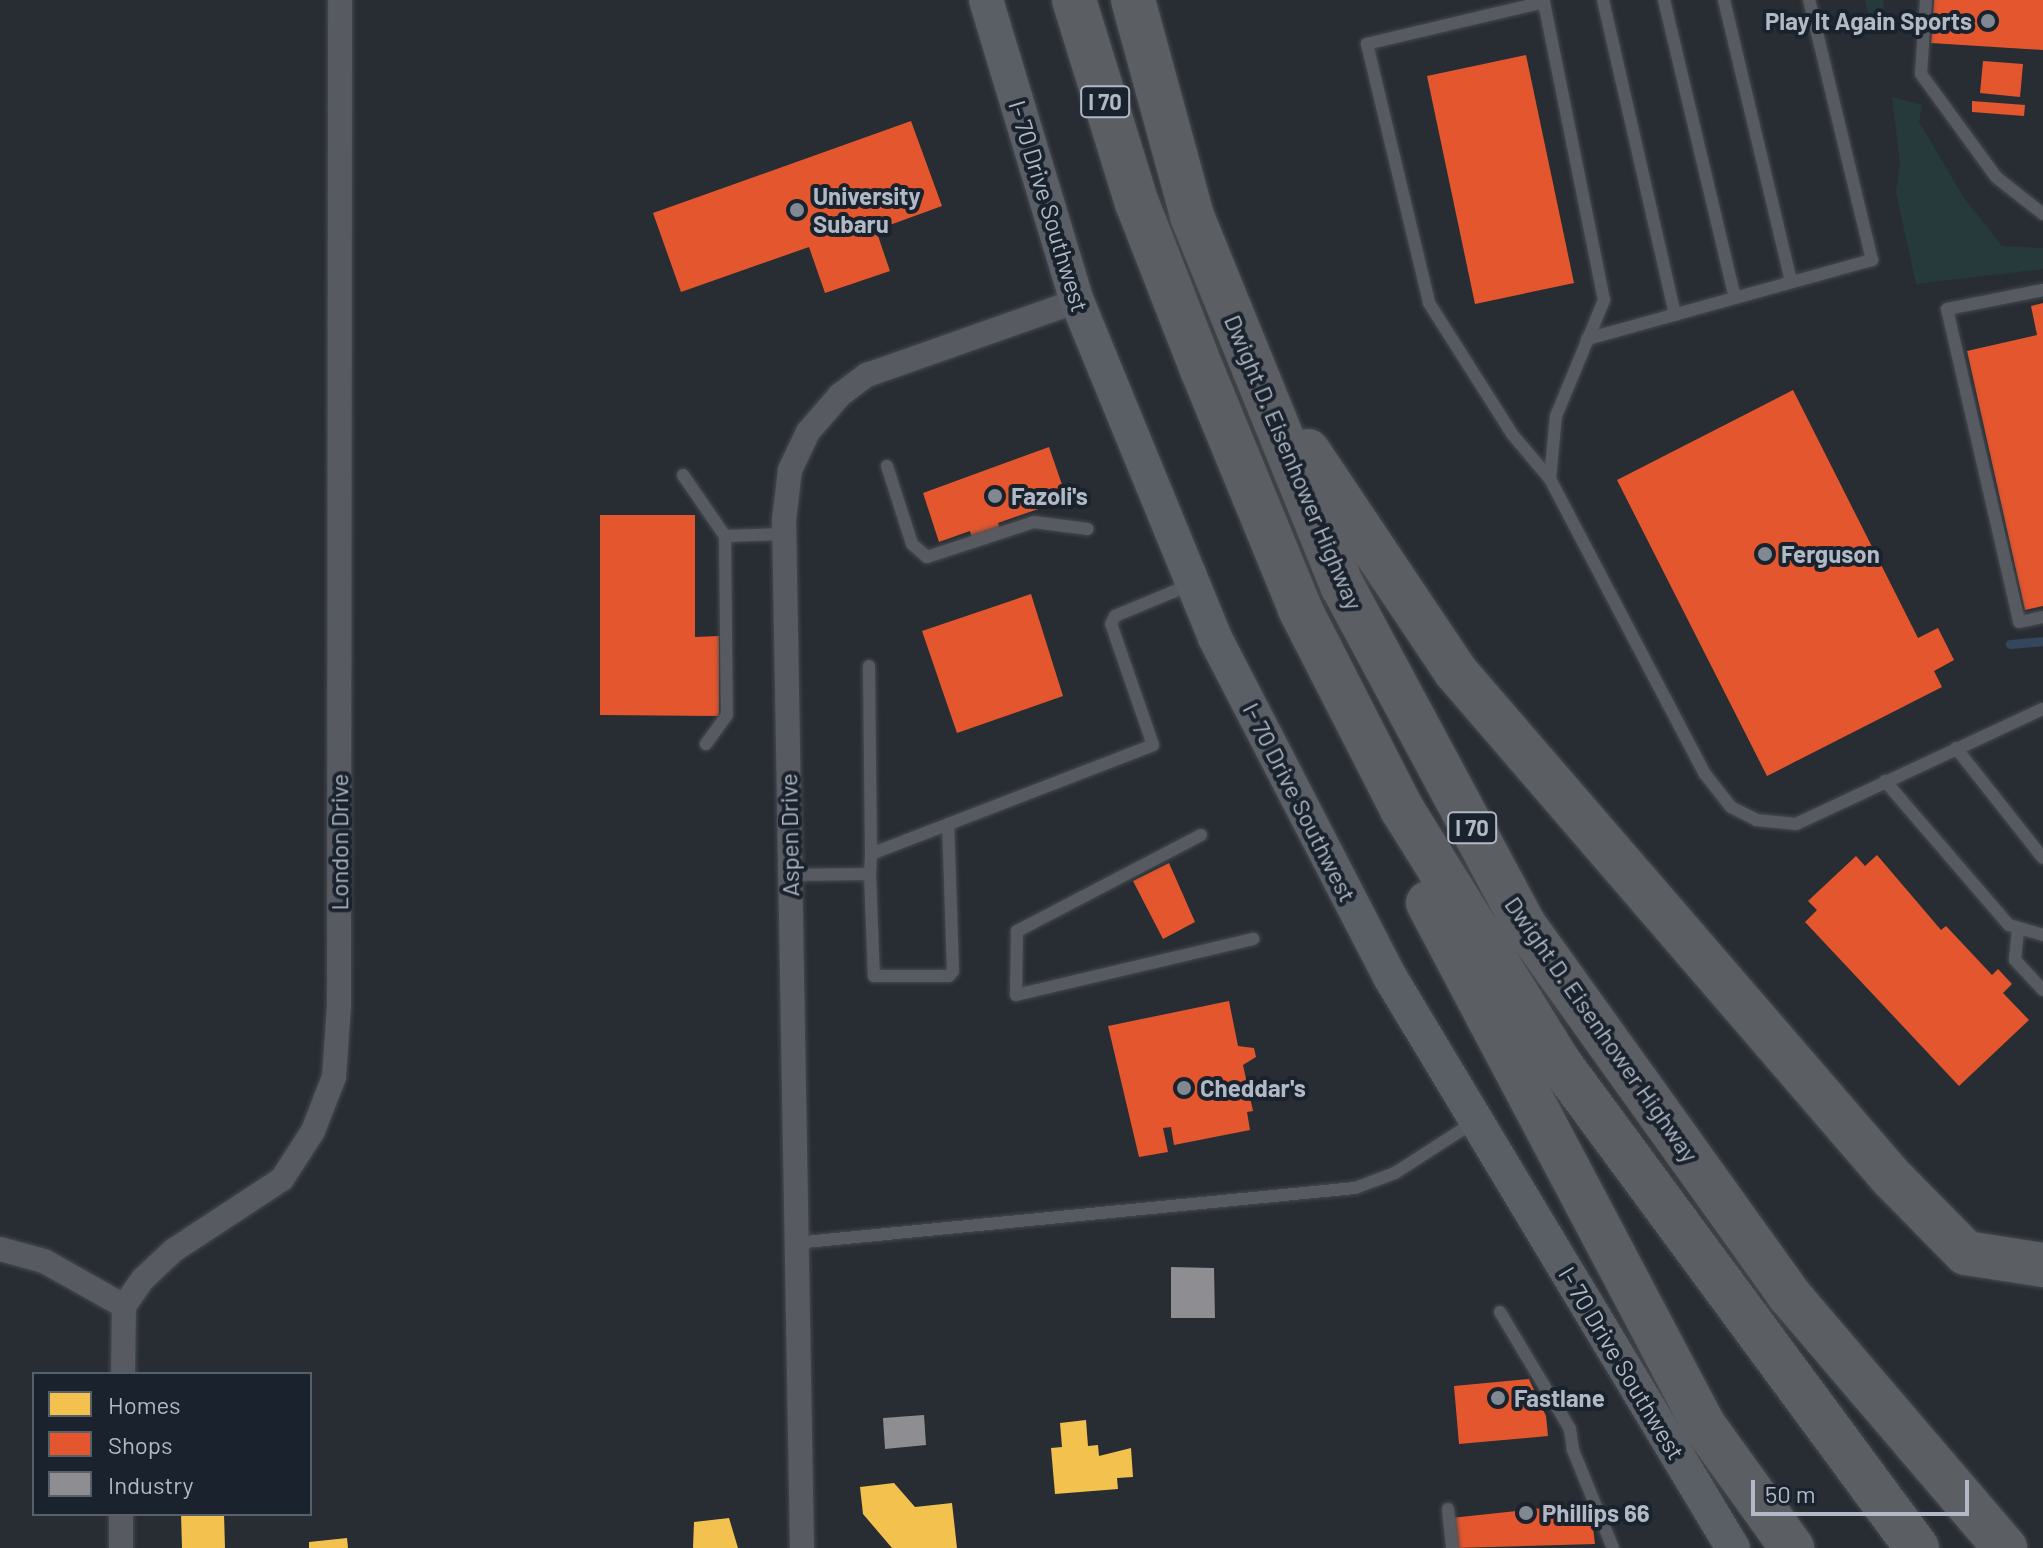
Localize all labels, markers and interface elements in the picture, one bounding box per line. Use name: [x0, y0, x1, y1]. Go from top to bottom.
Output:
place label: Play It Again Sports: [1765, 7, 1972, 35]
marker: Play It Again Sports: [1979, 12, 1997, 30]
road number: I 70: [1079, 84, 1131, 120]
street label: I- 70 Drive Southwest: [1003, 97, 1095, 315]
place label: University Subaru: [813, 182, 921, 238]
marker: University Subaru: [788, 201, 806, 219]
street label: Dwight D. Eisenhower Highway: [1219, 310, 1369, 614]
place label: Fazoli's: [1011, 482, 1088, 510]
marker: Fazoli's: [986, 487, 1004, 505]
place label: Ferguson: [1781, 540, 1880, 568]
marker: Ferguson: [1756, 545, 1774, 563]
street label: I- 70 Drive Southwest: [1237, 698, 1363, 906]
street label: Aspen Drive: [774, 773, 804, 897]
street label: London Drive: [325, 774, 353, 910]
road number: I 70: [1446, 810, 1498, 846]
street label: Dwight D. Eisenhower Highway: [1499, 891, 1705, 1167]
place label: Cheddar's: [1200, 1074, 1306, 1102]
marker: Cheddar's: [1175, 1079, 1193, 1097]
street label: I- 70 Drive Southwest: [1553, 1261, 1691, 1465]
legend: [32, 1372, 312, 1516]
place label: Fastlane: [1514, 1384, 1605, 1412]
marker: Fastlane: [1489, 1389, 1507, 1407]
text: Homes: [108, 1390, 181, 1419]
text: Shops: [108, 1430, 173, 1459]
scale bar: [1755, 1464, 1973, 1514]
text: Industry: [108, 1470, 194, 1499]
text: 50 m: [1765, 1479, 1816, 1508]
place label: Phillips 66: [1542, 1499, 1650, 1527]
marker: Phillips 66: [1517, 1504, 1535, 1522]

